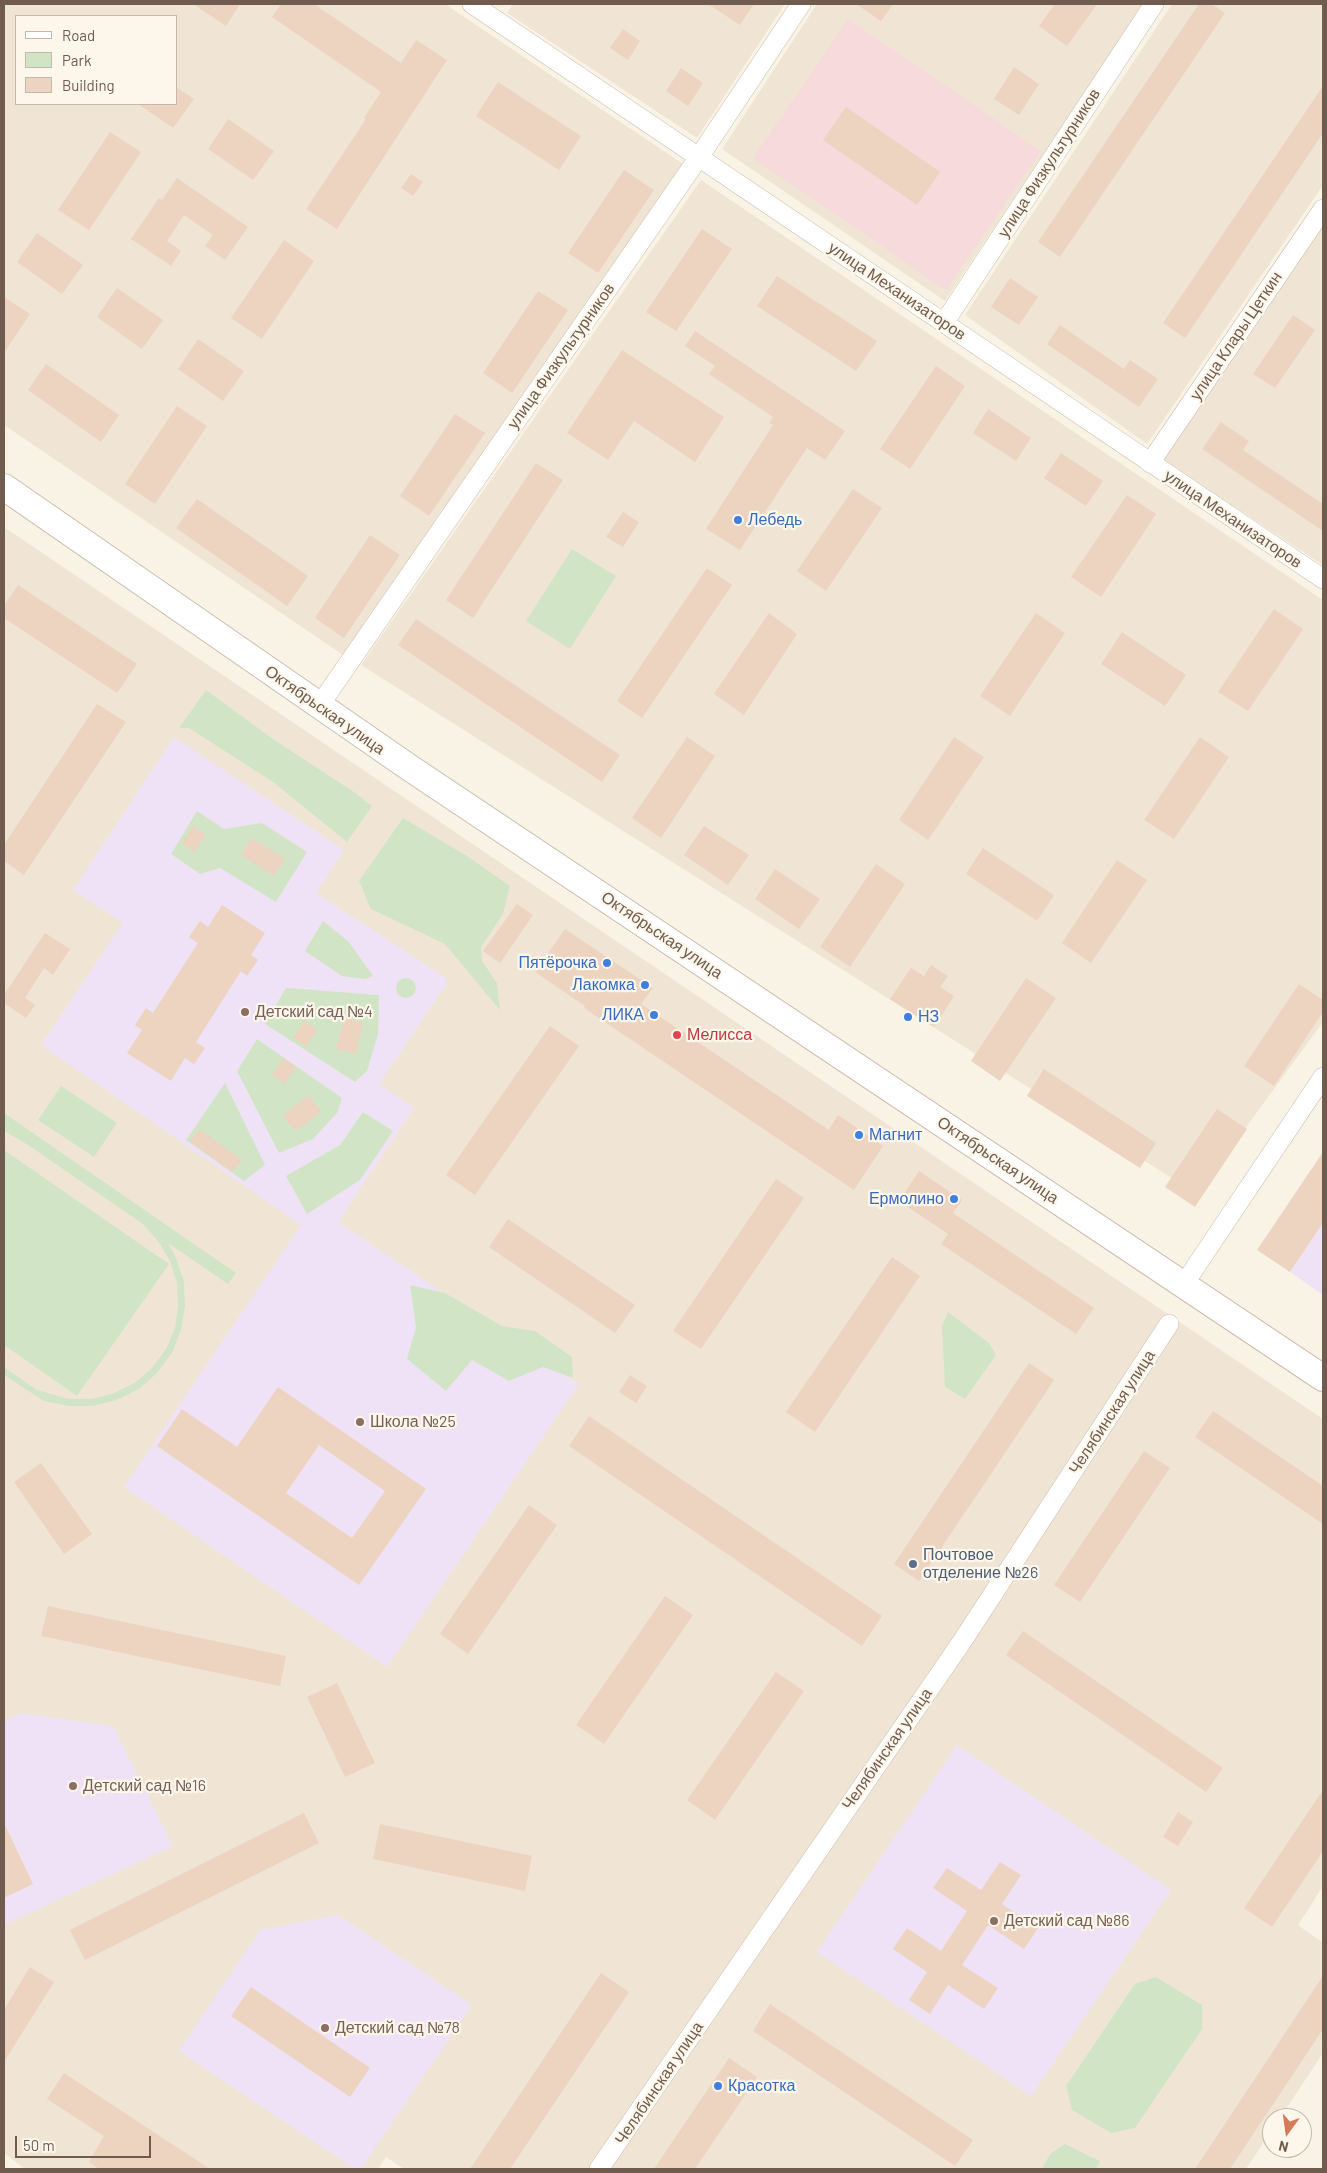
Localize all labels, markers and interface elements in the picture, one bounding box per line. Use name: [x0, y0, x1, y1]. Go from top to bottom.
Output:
legend: [15, 15, 178, 105]
text: Road: [62, 26, 95, 44]
text: Park: [62, 51, 91, 69]
text: Building: [62, 76, 115, 94]
street label: улица Физкультурников: [994, 85, 1104, 241]
street label: улица Механизаторов: [824, 238, 970, 344]
street label: улица Клары Цеткин: [1186, 268, 1286, 404]
street label: улица Физкультурников: [503, 279, 619, 433]
street label: улица Механизаторов: [1160, 466, 1306, 572]
place label: Лебедь: [748, 510, 802, 530]
marker: Лебедь: [732, 514, 744, 526]
street label: Октябрьская улица: [261, 661, 389, 759]
street label: Октябрьская улица: [598, 887, 726, 983]
place label: Пятёрочка: [519, 953, 597, 973]
marker: Пятёрочка: [601, 957, 613, 969]
place label: Лакомка: [572, 975, 635, 995]
marker: Лакомка: [639, 979, 651, 991]
place label: Детский сад №4: [255, 1002, 373, 1022]
place label: ЛИКА: [602, 1005, 644, 1025]
marker: Детский сад №4: [239, 1006, 251, 1018]
place label: НЗ: [918, 1007, 939, 1027]
marker: ЛИКА: [648, 1009, 660, 1021]
marker: НЗ: [902, 1011, 914, 1023]
place label: Мелисса: [687, 1025, 752, 1045]
marker: Мелисса: [671, 1029, 683, 1041]
street label: Октябрьская улица: [934, 1112, 1062, 1208]
place label: Магнит: [869, 1125, 922, 1145]
marker: Магнит: [853, 1129, 865, 1141]
place label: Ермолино: [869, 1189, 944, 1209]
marker: Ермолино: [948, 1193, 960, 1205]
street label: Челябинская улица: [1065, 1346, 1159, 1478]
place label: Школа №25: [370, 1412, 456, 1432]
marker: Школа №25: [354, 1416, 366, 1428]
place label: Почтовое отделение №26: [923, 1545, 1038, 1583]
marker: Почтовое отделение №26: [907, 1558, 919, 1570]
street label: Челябинская улица: [838, 1684, 936, 1814]
place label: Детский сад №16: [83, 1776, 206, 1796]
marker: Детский сад №16: [67, 1780, 79, 1792]
place label: Детский сад №86: [1004, 1911, 1130, 1931]
marker: Детский сад №86: [988, 1915, 1000, 1927]
place label: Детский сад №78: [335, 2018, 460, 2038]
street label: Челябинская улица: [611, 2018, 707, 2148]
marker: Детский сад №78: [319, 2022, 331, 2034]
place label: Красотка: [728, 2076, 795, 2096]
marker: Красотка: [712, 2080, 724, 2092]
north arrow: [1262, 2108, 1312, 2158]
scale bar: [18, 2126, 154, 2158]
text: 50 m: [23, 2136, 55, 2154]
text: N: [1277, 2138, 1290, 2156]

